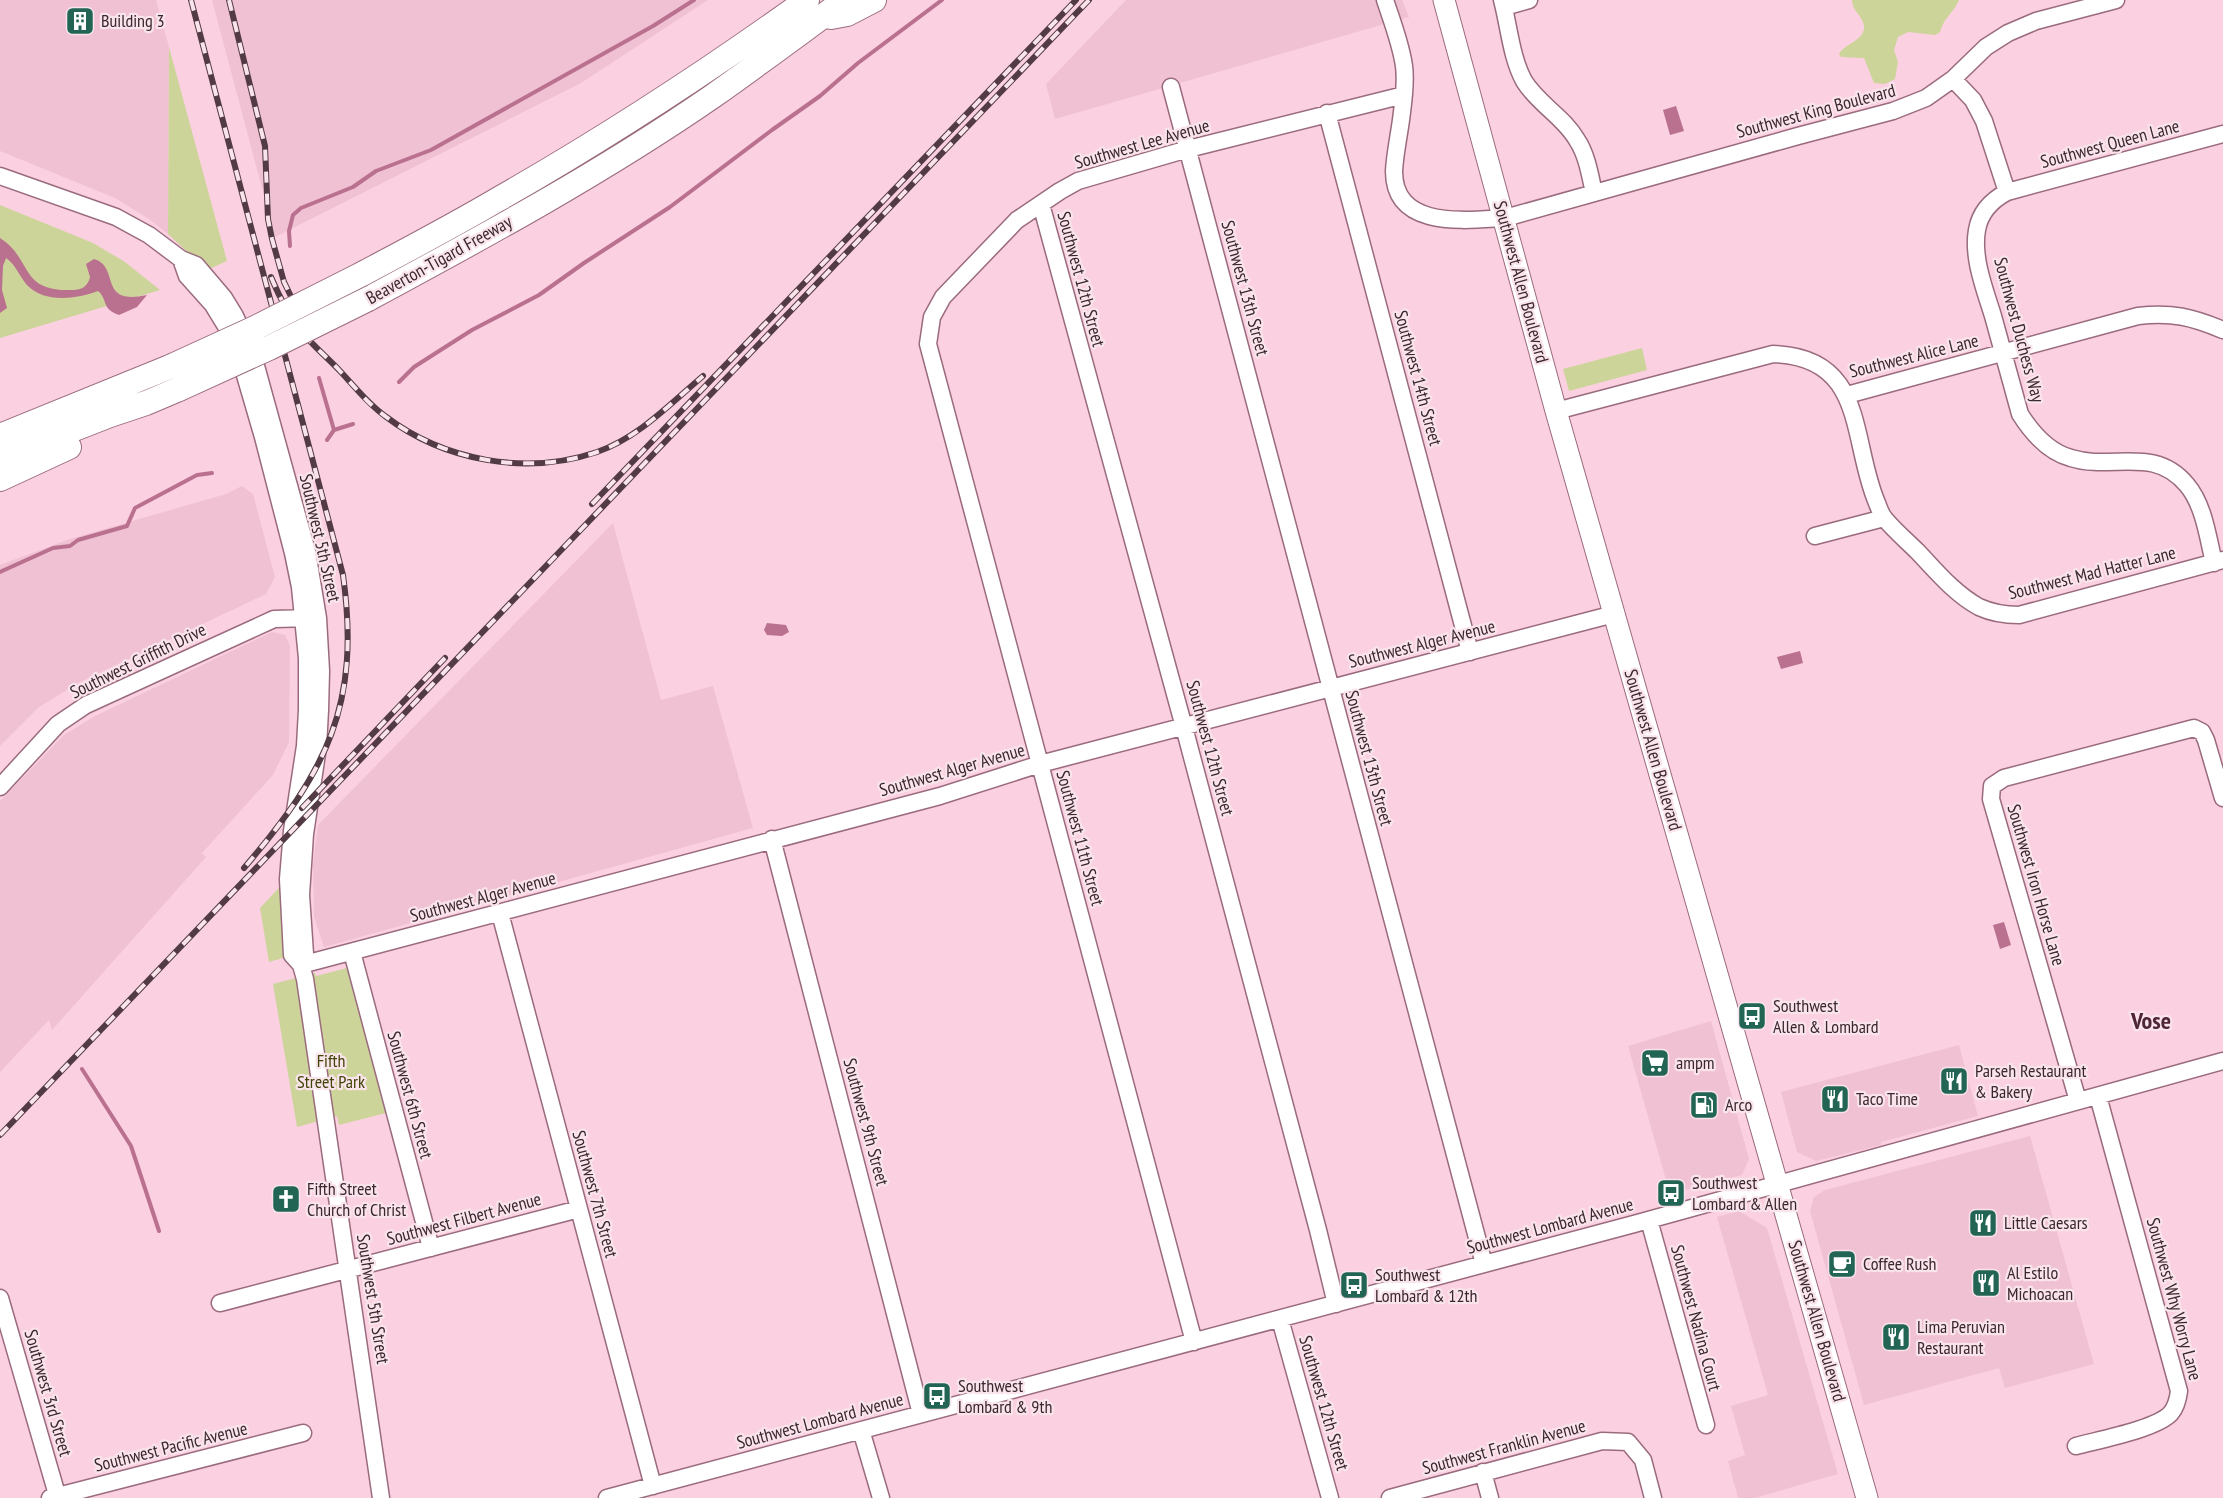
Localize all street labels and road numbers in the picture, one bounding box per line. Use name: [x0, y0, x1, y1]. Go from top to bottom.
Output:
street label: Southwest King Boulevard: [1734, 78, 1898, 143]
street label: Southwest Lee Avenue: [1072, 113, 1212, 174]
street label: Southwest Queen Lane: [2038, 114, 2182, 173]
street label: Southwest Allen Boulevard: [1489, 198, 1554, 365]
street label: Southwest 12th Street: [1052, 209, 1111, 349]
street label: Beaverton-Tigard Freeway: [362, 210, 516, 309]
street label: Southwest 13th Street: [1216, 218, 1275, 358]
street label: Southwest Duchess Way: [1989, 255, 2050, 405]
street label: Southwest 14th Street: [1389, 308, 1448, 448]
street label: Southwest Alice Lane: [1847, 328, 1981, 383]
street label: Southwest 5th Street: [295, 472, 346, 604]
street label: Southwest Mad Hatter Lane: [2006, 541, 2178, 604]
street label: Southwest Alger Avenue: [1346, 614, 1497, 673]
street label: Southwest Griffith Drive: [66, 618, 210, 703]
street label: Southwest Allen Boulevard: [1619, 667, 1688, 833]
street label: Southwest 12th Street: [1181, 678, 1240, 818]
street label: Southwest 13th Street: [1340, 688, 1399, 828]
street label: Southwest Alger Avenue: [877, 738, 1027, 801]
street label: Southwest 11th Street: [1051, 768, 1110, 908]
street label: Southwest Iron Horse Lane: [2002, 801, 2071, 968]
street label: Southwest Alger Avenue: [407, 866, 558, 927]
street label: Southwest 6th Street: [382, 1029, 439, 1161]
street label: Southwest 9th Street: [838, 1056, 895, 1188]
street label: Southwest 7th Street: [567, 1128, 624, 1260]
street label: Southwest Filbert Avenue: [384, 1187, 544, 1250]
street label: Southwest Lombard Avenue: [1464, 1192, 1636, 1259]
street label: Southwest Why Worry Lane: [2142, 1215, 2207, 1383]
street label: Southwest 5th Street: [352, 1232, 395, 1365]
street label: Southwest Allen Boulevard: [1783, 1238, 1852, 1404]
street label: Southwest Nadina Court: [1666, 1242, 1727, 1393]
street label: Southwest 3rd Street: [19, 1327, 78, 1459]
street label: Southwest 12th Street: [1294, 1333, 1355, 1473]
street label: Southwest Lombard Avenue: [734, 1387, 906, 1454]
street label: Southwest Franklin Avenue: [1420, 1414, 1588, 1479]
street label: Southwest Pacific Avenue: [92, 1416, 250, 1477]

